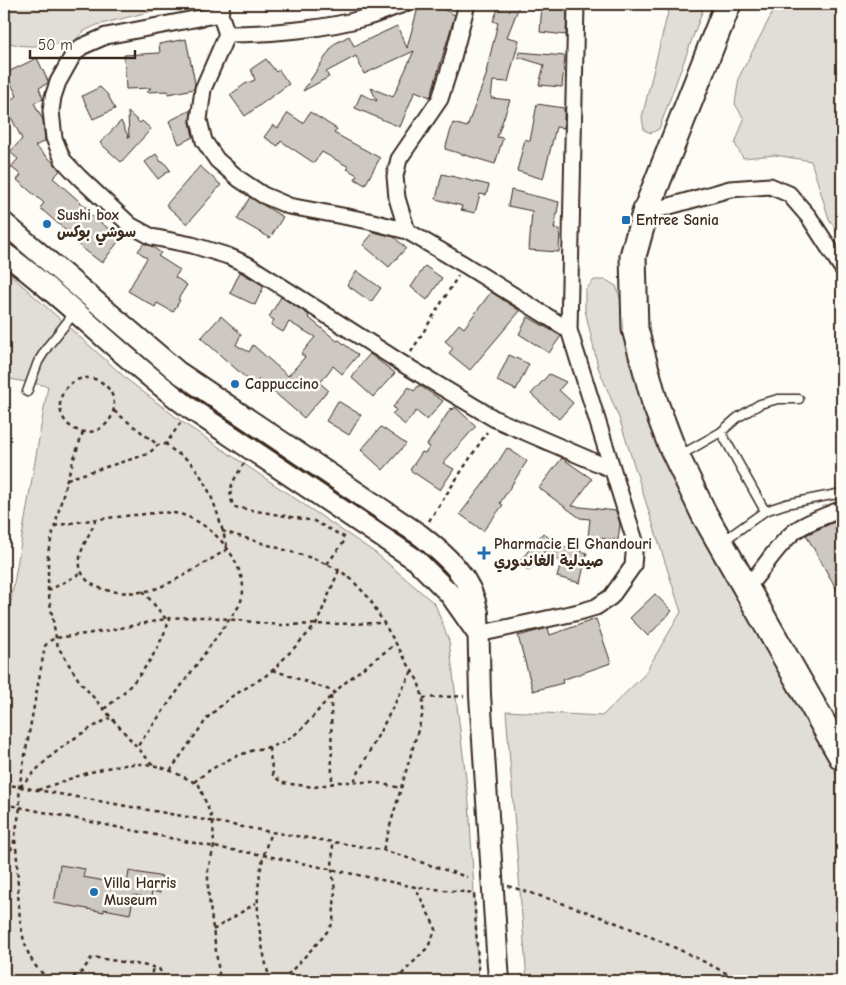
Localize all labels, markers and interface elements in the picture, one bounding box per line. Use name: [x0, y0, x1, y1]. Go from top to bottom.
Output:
scale bar: [30, 28, 135, 60]
text: 50 m: [38, 36, 73, 54]
place label: Sushi box سوشي بوكس: [57, 206, 136, 246]
place label: Entree Sania: [636, 211, 719, 229]
marker: Entree Sania: [620, 214, 632, 226]
marker: Sushi box سوشي بوكس: [41, 218, 53, 230]
place label: Cappuccino: [245, 375, 319, 393]
marker: Cappuccino: [229, 378, 241, 390]
place label: Pharmacie El Ghandouri صيدلية الغاندوري: [494, 535, 652, 573]
marker: Pharmacie El Ghandouri صيدلية الغاندوري: [478, 547, 490, 559]
place label: Villa Harris Museum: [104, 874, 176, 909]
marker: Villa Harris Museum: [88, 886, 100, 898]

